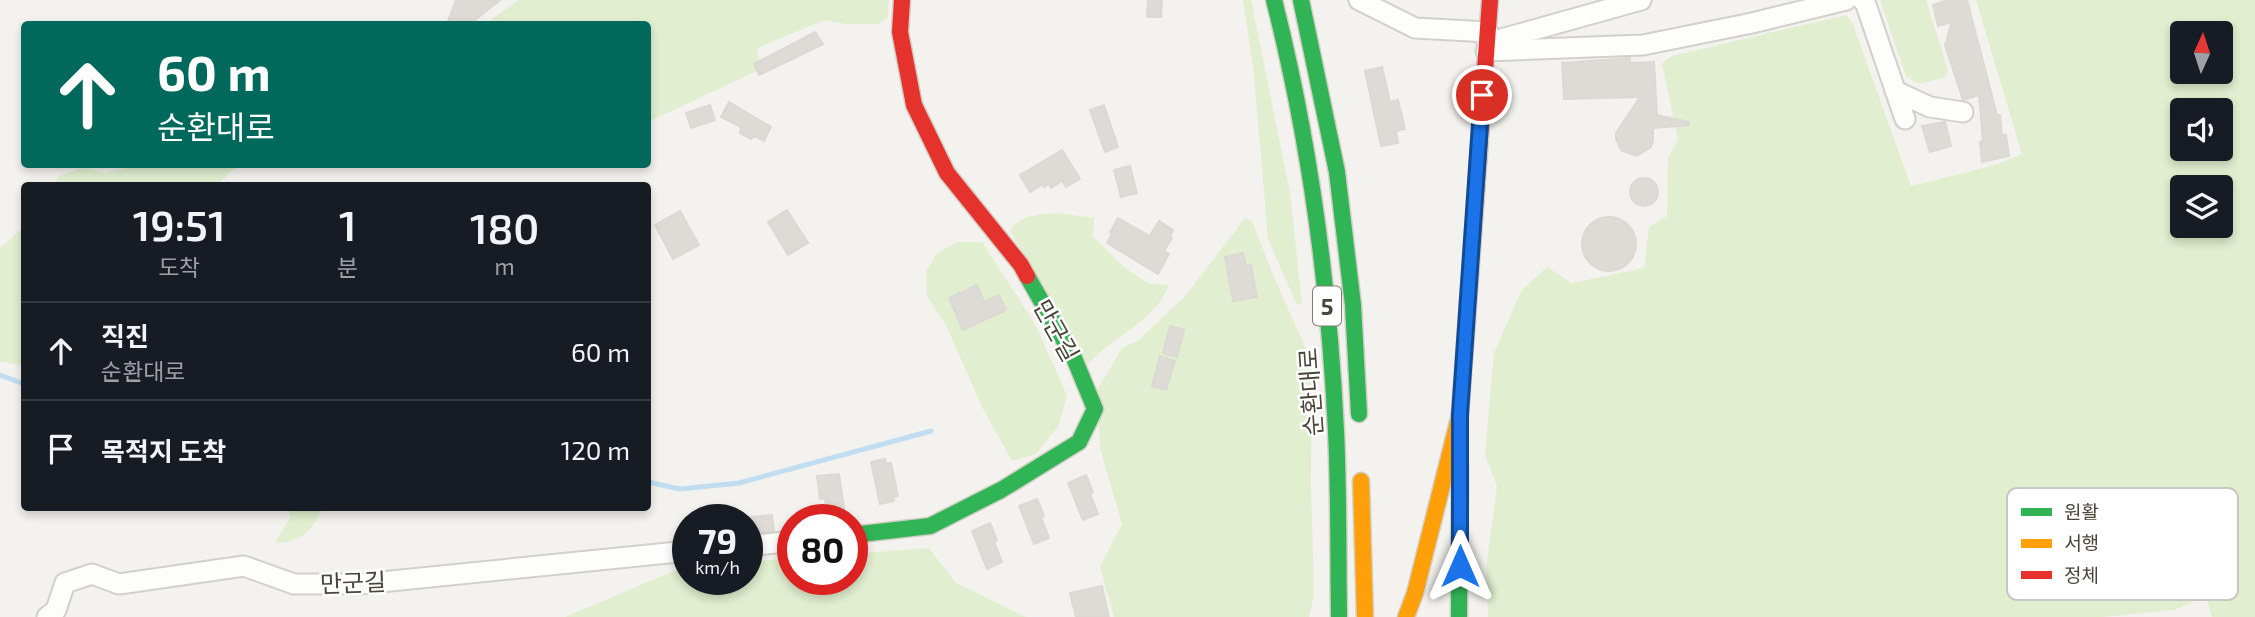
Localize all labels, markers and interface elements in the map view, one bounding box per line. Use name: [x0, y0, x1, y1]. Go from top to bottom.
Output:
north arrow: [2170, 21, 2233, 84]
map controls: [2170, 21, 2233, 238]
text: 60 m: [157, 42, 271, 101]
icon: ahead: [42, 49, 133, 140]
pin: [1452, 65, 1512, 125]
icon: arrive: [1463, 76, 1501, 114]
button: sound: [2170, 98, 2233, 161]
text: 순환대로: [157, 107, 275, 145]
button: layers: [2170, 175, 2233, 238]
text: 19:51: [133, 199, 226, 249]
text: 1: [339, 199, 356, 249]
text: 180: [470, 202, 539, 252]
text: m: [495, 252, 515, 280]
text: 도착: [158, 253, 200, 281]
text: 분: [337, 253, 358, 281]
road number: 5: [1313, 286, 1341, 326]
street label: 만군길: [1028, 294, 1086, 366]
text: 직진: [101, 320, 149, 351]
icon: ahead: [42, 332, 80, 370]
text: 60 m: [571, 336, 630, 367]
street label: 순환대로: [1292, 347, 1328, 437]
text: 순환대로: [101, 357, 186, 385]
icon: arrive: [42, 430, 80, 468]
text: 120 m: [561, 434, 630, 465]
text: 목적지 도착: [101, 435, 226, 466]
legend: [2007, 488, 2238, 600]
text: 원활: [2064, 500, 2099, 523]
speed limit sign: 80: [777, 504, 868, 595]
text: 79: [698, 519, 737, 561]
position arrow: [1423, 529, 1497, 603]
text: 서행: [2064, 531, 2099, 554]
text: km/h: [695, 556, 740, 578]
text: 정체: [2064, 563, 2099, 586]
street label: 만군길: [319, 566, 387, 598]

